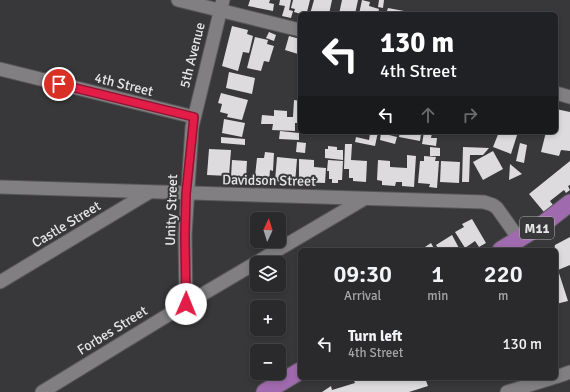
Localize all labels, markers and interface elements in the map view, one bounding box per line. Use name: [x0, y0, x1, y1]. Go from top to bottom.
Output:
street label: 5th Avenue: [176, 21, 209, 90]
text: 130 m: [380, 26, 454, 60]
icon: left: [314, 28, 366, 80]
text: 4th Street: [380, 60, 457, 82]
pin: [42, 67, 76, 101]
street label: 4th Street: [93, 69, 155, 100]
icon: arrive: [48, 73, 70, 95]
icon: left: [375, 104, 397, 126]
icon: ahead: [417, 104, 439, 126]
icon: right: [459, 104, 481, 126]
street label: Davidson Street: [222, 171, 316, 190]
street label: Unity Street: [162, 174, 181, 246]
street label: Castle Street: [29, 197, 104, 252]
north arrow: [250, 212, 286, 248]
map controls: [250, 212, 286, 380]
road number: M11: [520, 217, 554, 239]
button: layers: [250, 256, 286, 292]
text: 09:30: [333, 259, 392, 289]
text: 1: [431, 259, 444, 289]
text: 220: [484, 259, 523, 289]
position arrow: [165, 283, 207, 325]
text: Arrival: [344, 288, 381, 304]
text: min: [427, 288, 448, 304]
text: m: [498, 288, 508, 304]
button: +: [250, 300, 286, 336]
street label: Forbes Street: [74, 302, 151, 359]
text: Turn left: [348, 327, 402, 345]
icon: left: [314, 333, 336, 355]
text: 130 m: [502, 335, 542, 353]
button: −: [250, 344, 286, 380]
text: 4th Street: [348, 345, 403, 361]

